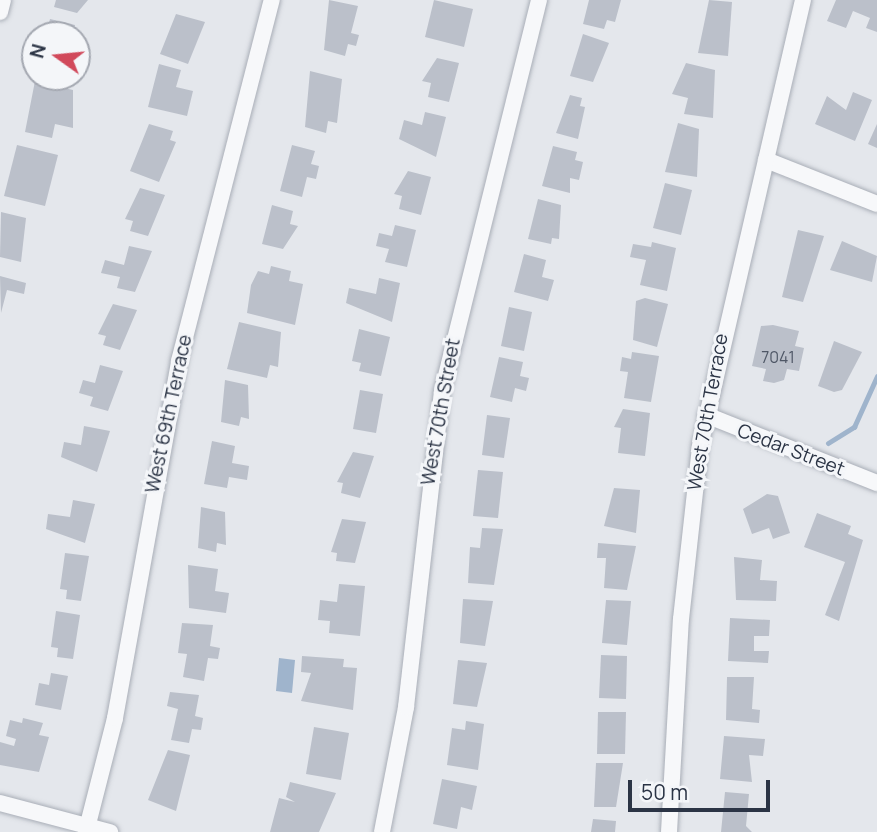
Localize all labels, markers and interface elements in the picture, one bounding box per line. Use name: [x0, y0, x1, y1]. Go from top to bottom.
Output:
north arrow: [21, 21, 91, 91]
text: N: [23, 41, 52, 61]
street label: West 70th Terrace: [683, 332, 733, 492]
street label: West 69th Terrace: [141, 333, 197, 495]
street label: West 70th Street: [417, 337, 465, 487]
house number: 7041: [761, 347, 795, 367]
street label: Cedar Street: [734, 419, 848, 481]
scale bar: [632, 766, 774, 810]
text: 50 m: [641, 778, 688, 806]

